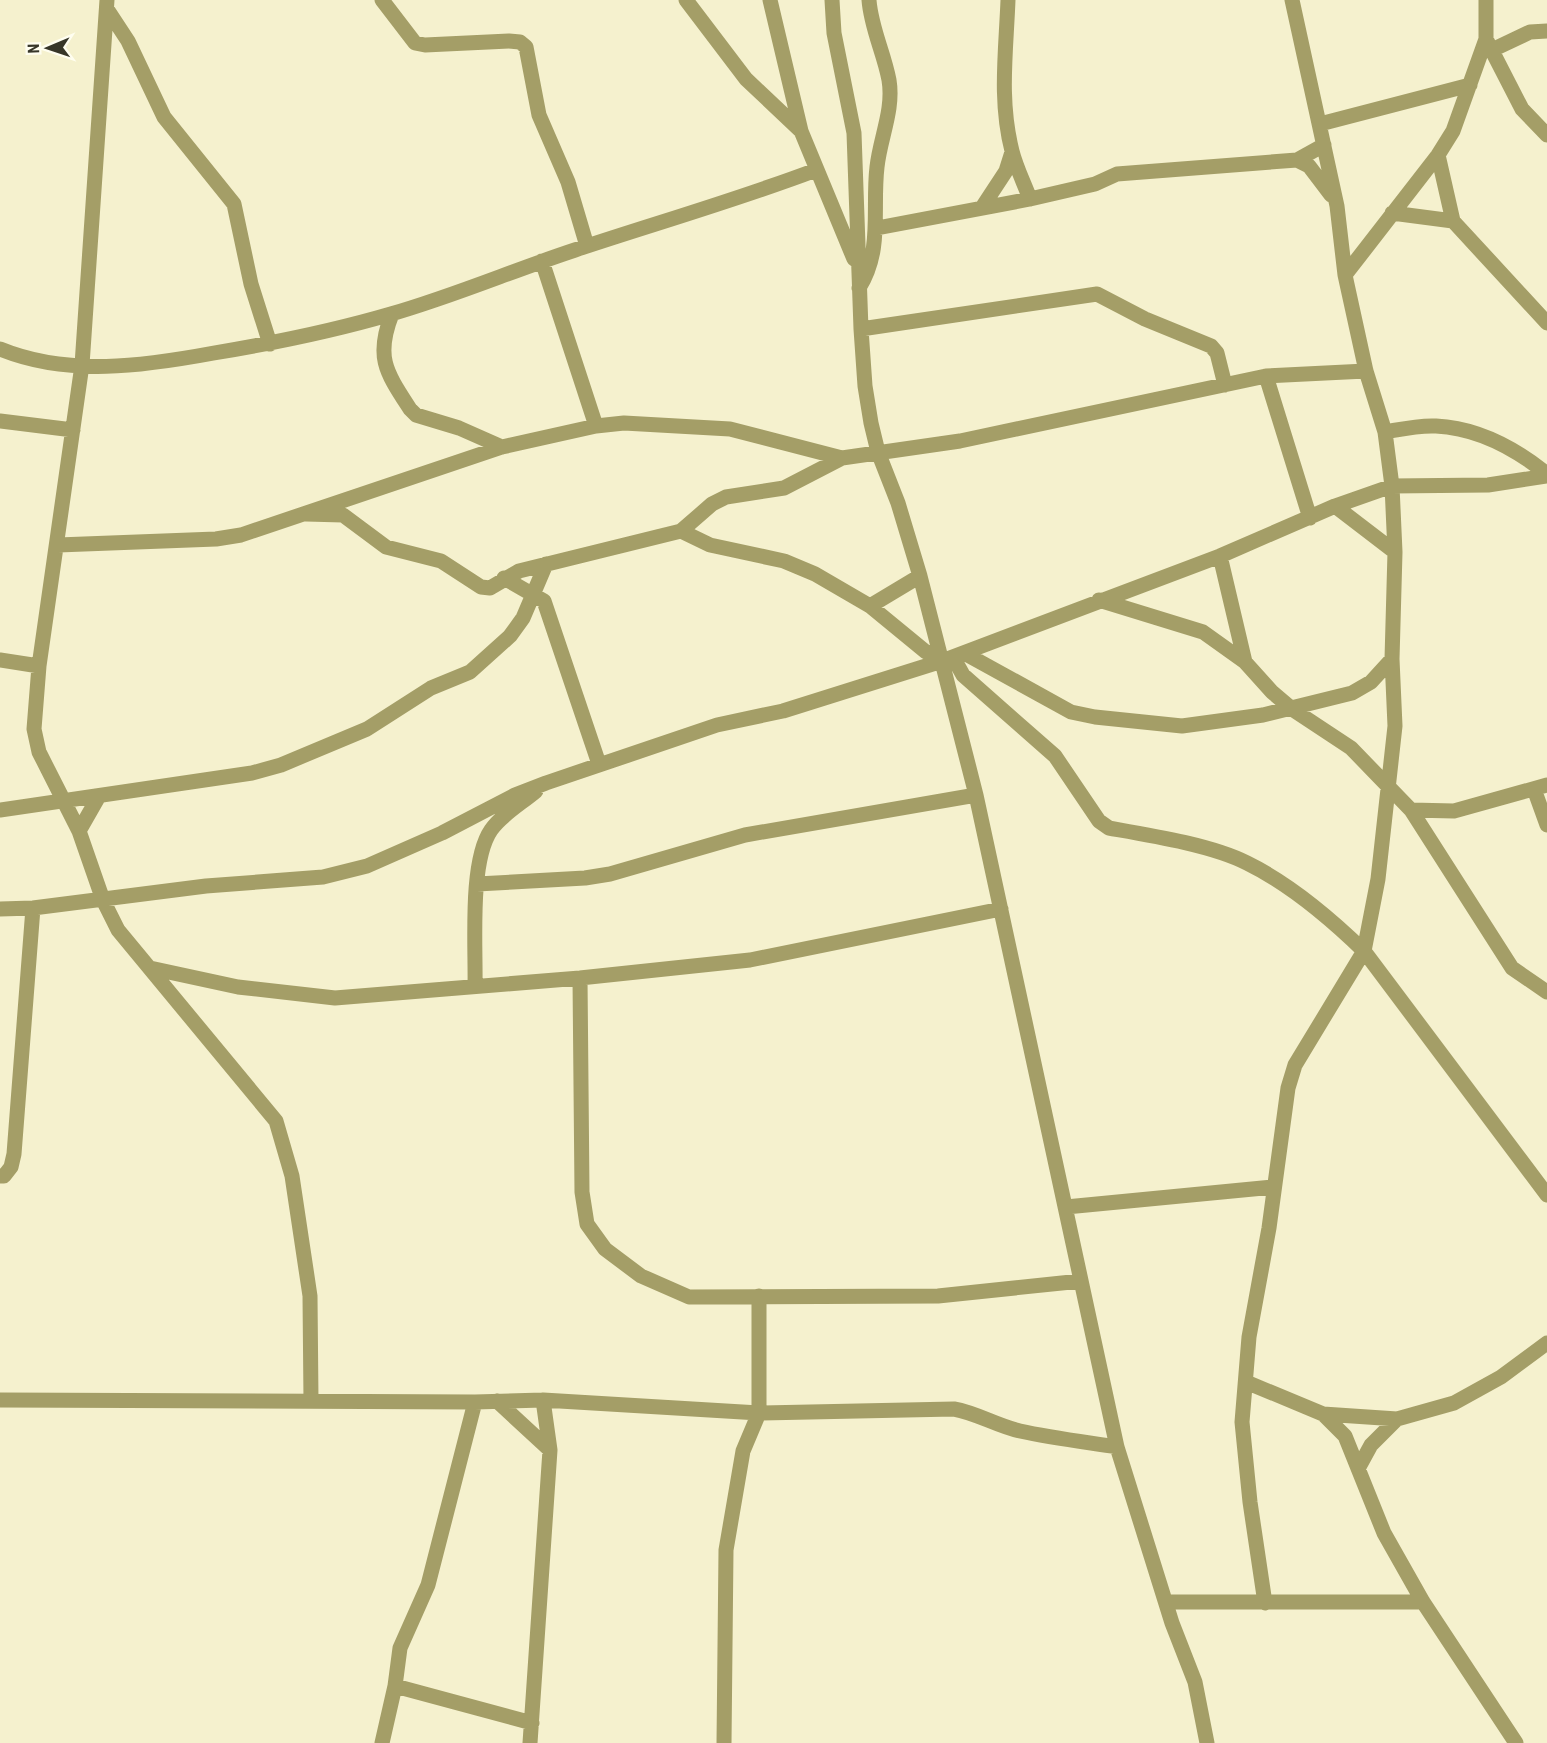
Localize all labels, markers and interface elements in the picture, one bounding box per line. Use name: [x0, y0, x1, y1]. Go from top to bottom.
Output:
north arrow: [18, 18, 78, 78]
text: N: [24, 43, 43, 54]

